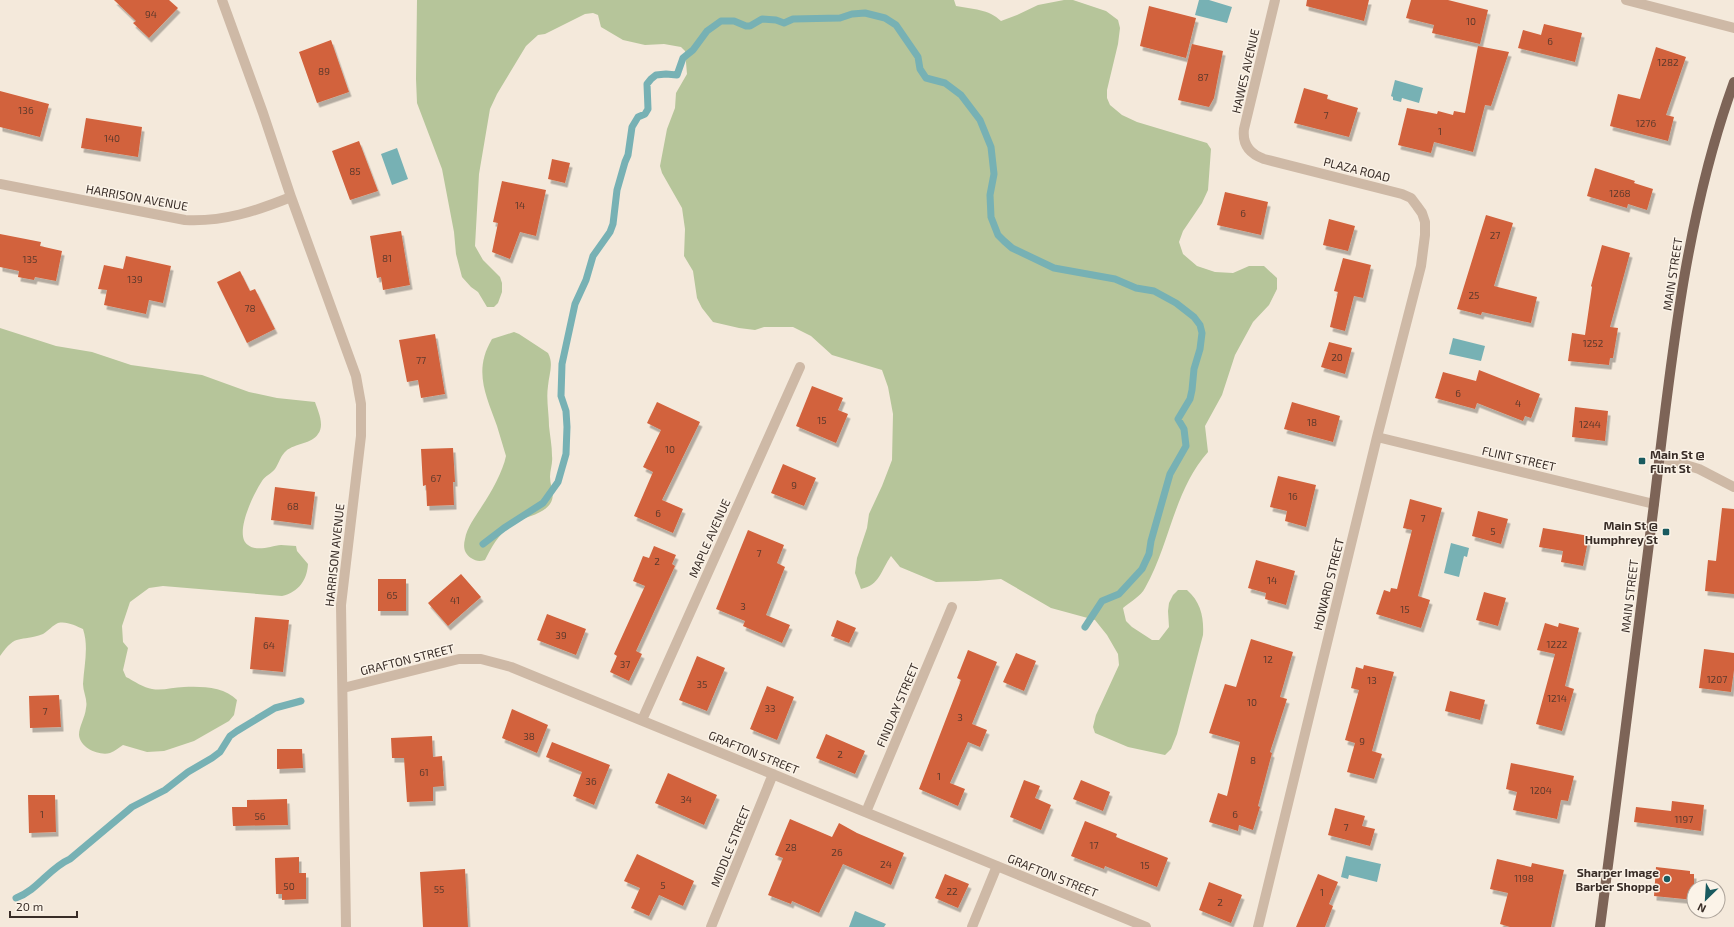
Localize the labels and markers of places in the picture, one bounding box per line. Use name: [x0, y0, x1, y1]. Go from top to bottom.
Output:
place label: Main St @ Flint St: [1650, 447, 1705, 475]
marker: Main St @ Flint St: [1637, 456, 1647, 466]
place label: Main St @ Humphrey St: [1585, 518, 1658, 547]
marker: Main St @ Humphrey St: [1661, 527, 1671, 537]
place label: Sharper Image Barber Shoppe: [1575, 865, 1659, 893]
marker: Sharper Image Barber Shoppe: [1662, 874, 1672, 884]

